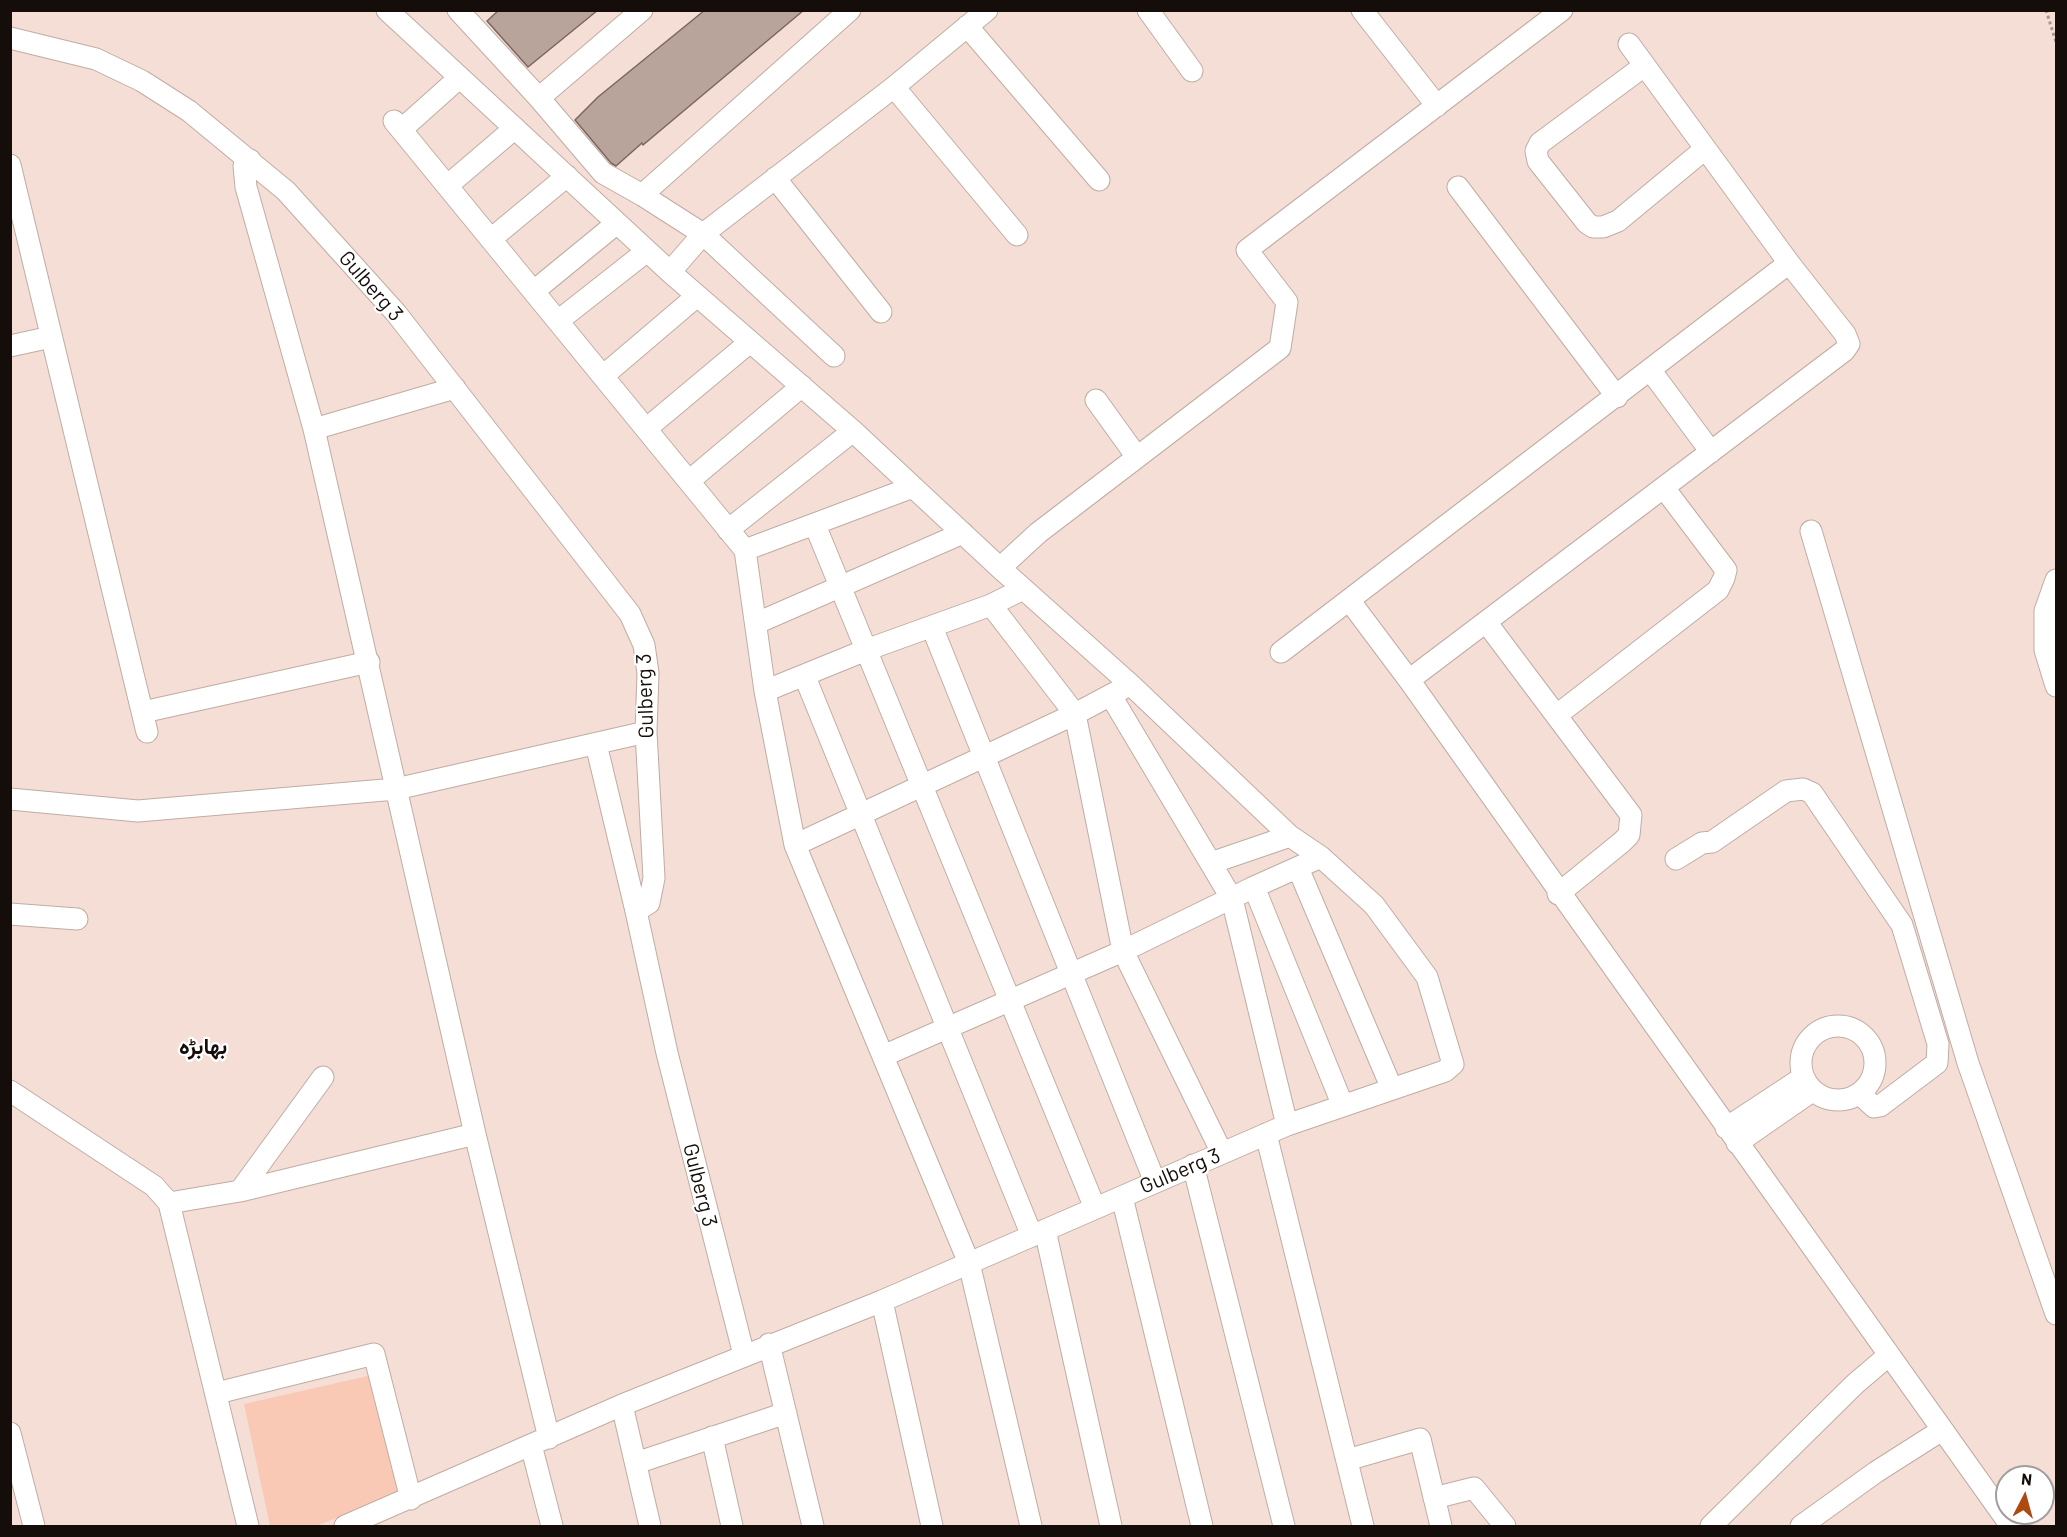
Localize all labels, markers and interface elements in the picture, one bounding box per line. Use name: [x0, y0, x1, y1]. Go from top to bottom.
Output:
street label: Gulberg 3: [334, 246, 408, 326]
street label: Gulberg 3: [631, 653, 659, 739]
district label: بھابڑہ: [179, 1034, 227, 1060]
street label: Gulberg 3: [677, 1141, 723, 1229]
street label: Gulberg 3: [1136, 1143, 1224, 1199]
north arrow: [1995, 1465, 2055, 1525]
text: N: [2020, 1469, 2033, 1489]

